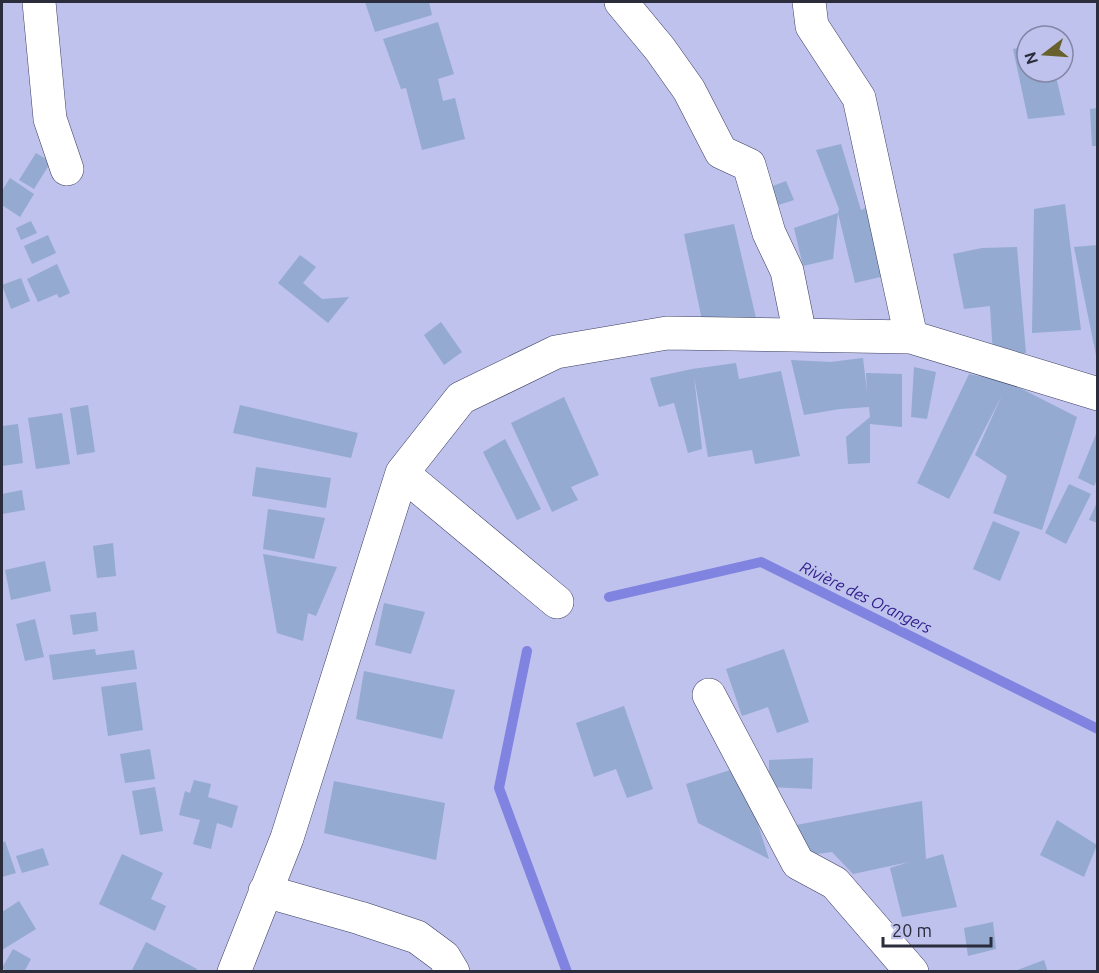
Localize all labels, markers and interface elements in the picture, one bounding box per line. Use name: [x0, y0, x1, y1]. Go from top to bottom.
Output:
north arrow: [1015, 24, 1075, 84]
text: N: [1020, 50, 1041, 67]
water label: Rivière des Orangers: [797, 557, 935, 637]
scale bar: [883, 910, 991, 948]
text: 20 m: [892, 920, 932, 940]

